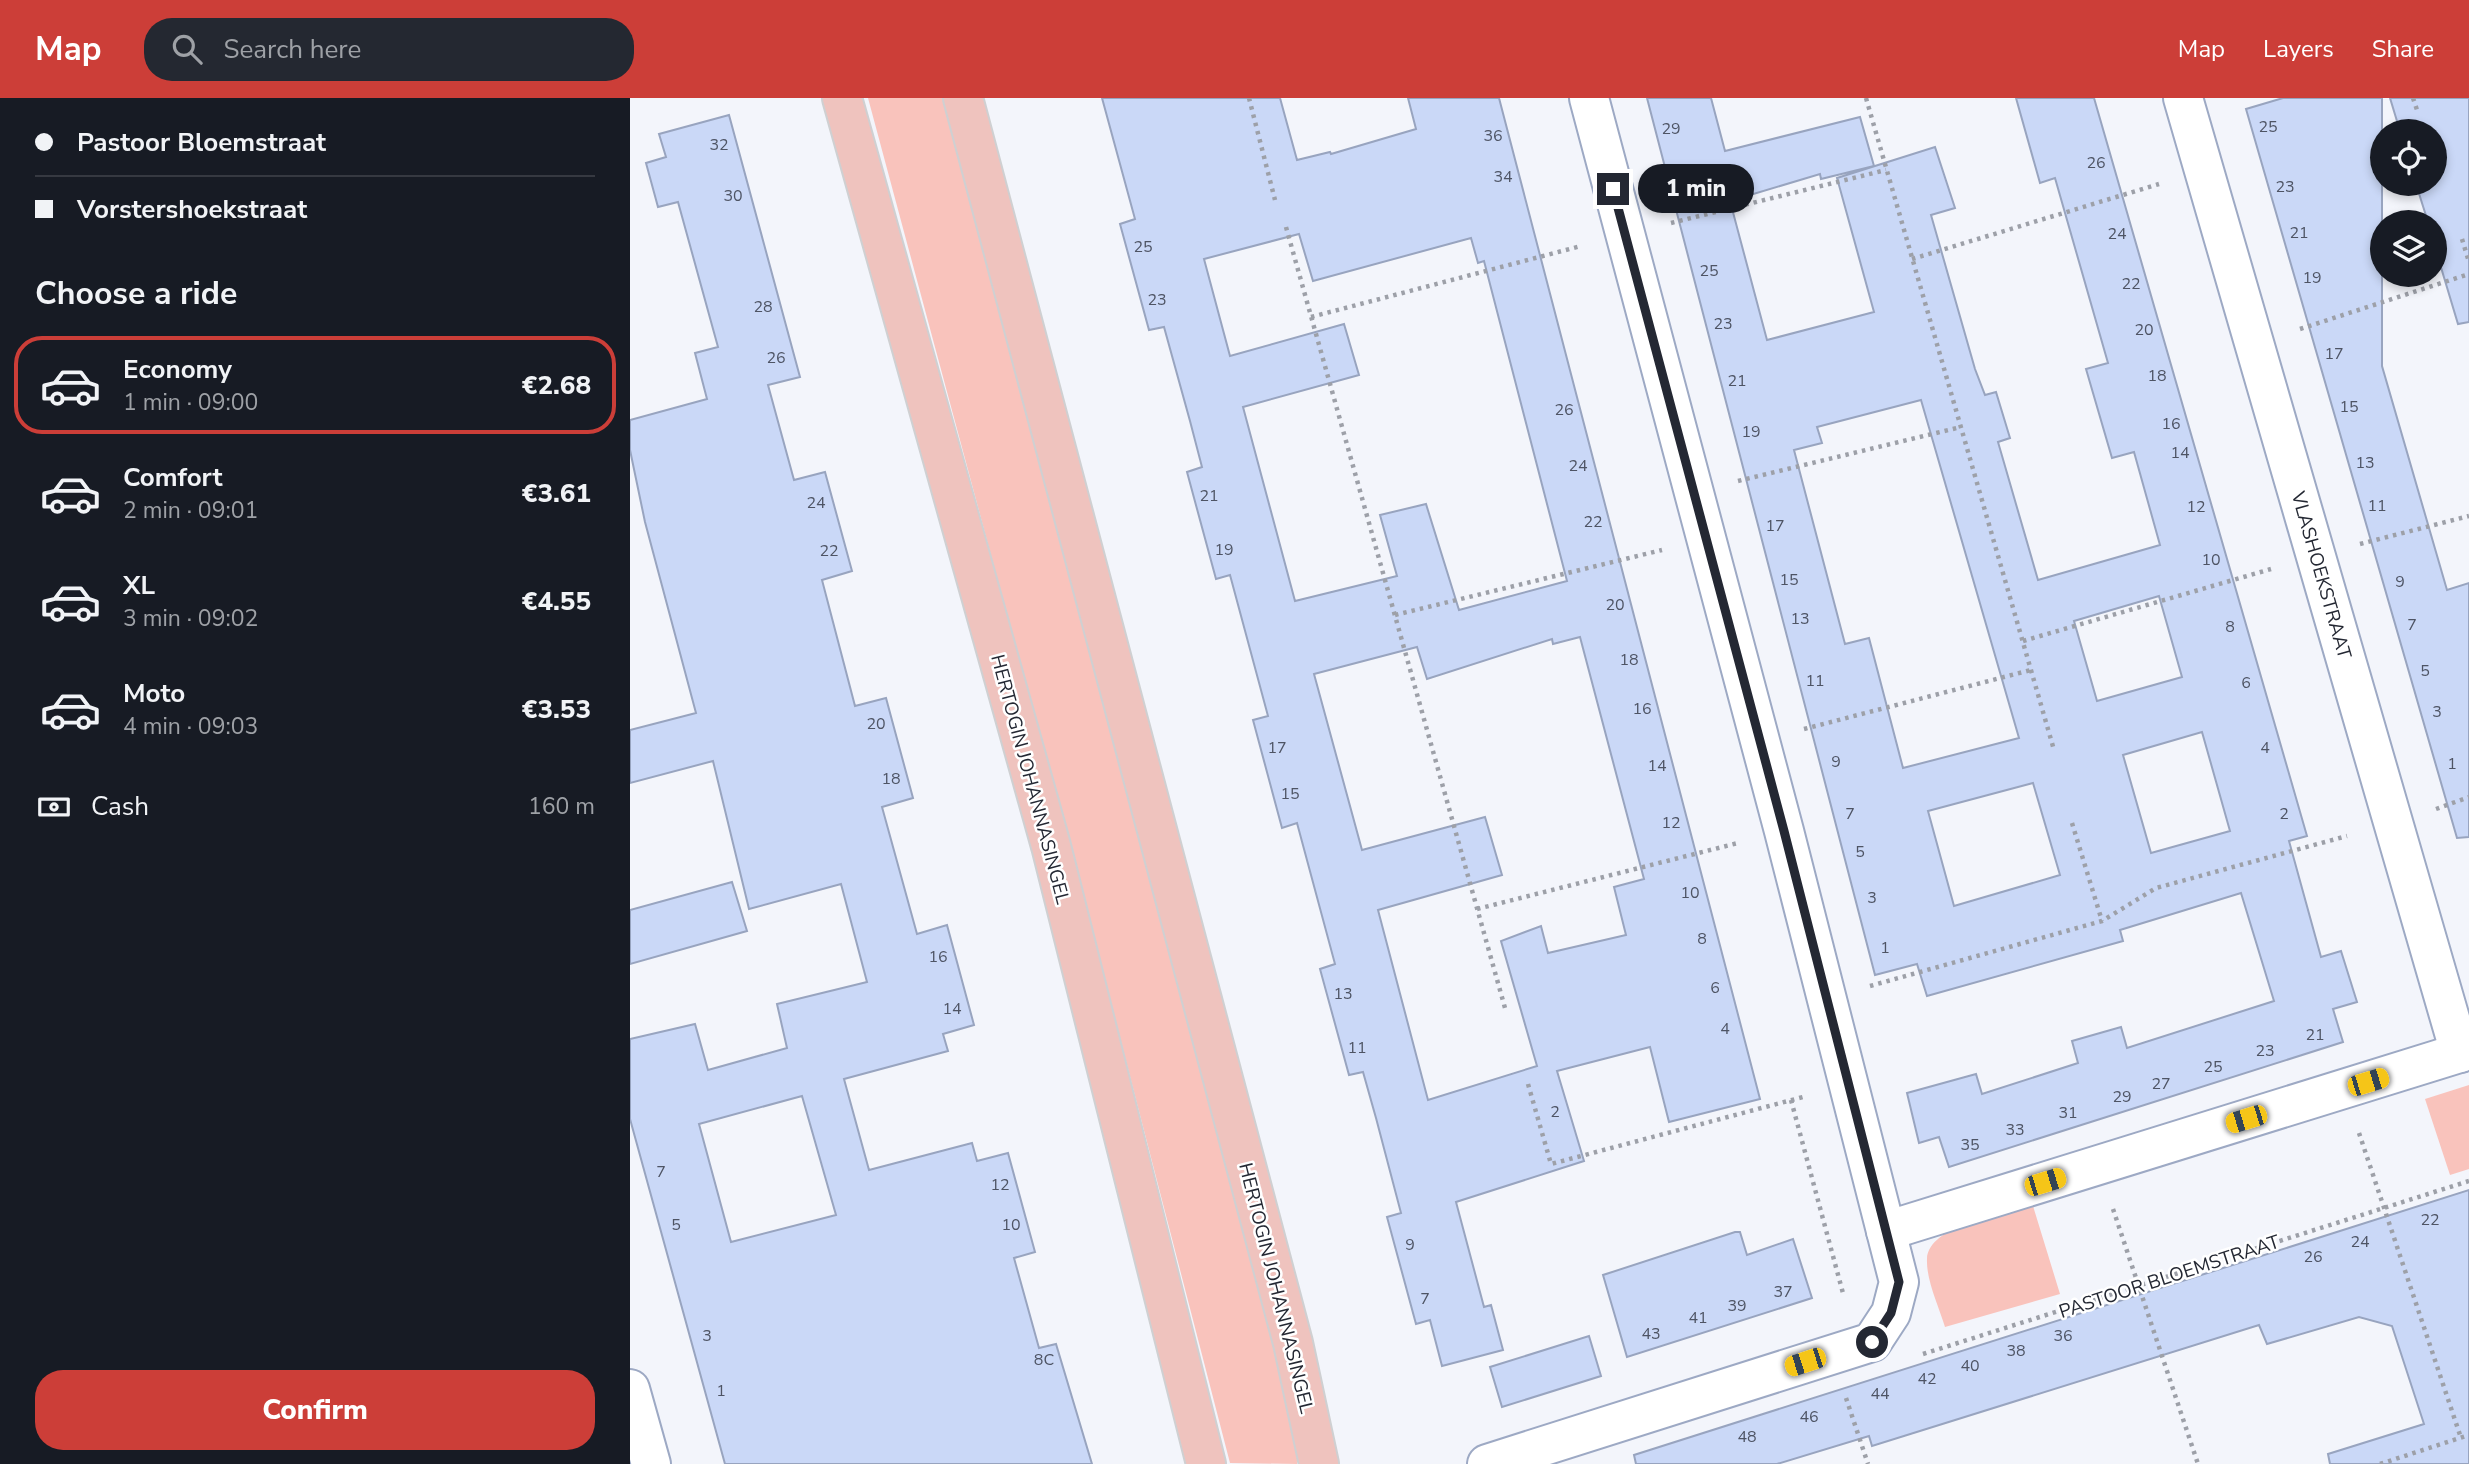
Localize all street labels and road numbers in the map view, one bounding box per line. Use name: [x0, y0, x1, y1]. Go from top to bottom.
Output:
street label: VLASHOEKSTRAAT: [2284, 488, 2358, 663]
street label: HERTOGIN JOHANNASINGEL: [984, 652, 1076, 908]
street label: HERTOGIN JOHANNASINGEL: [1232, 1160, 1320, 1417]
street label: PASTOOR BLOEMSTRAAT: [2056, 1229, 2283, 1325]

